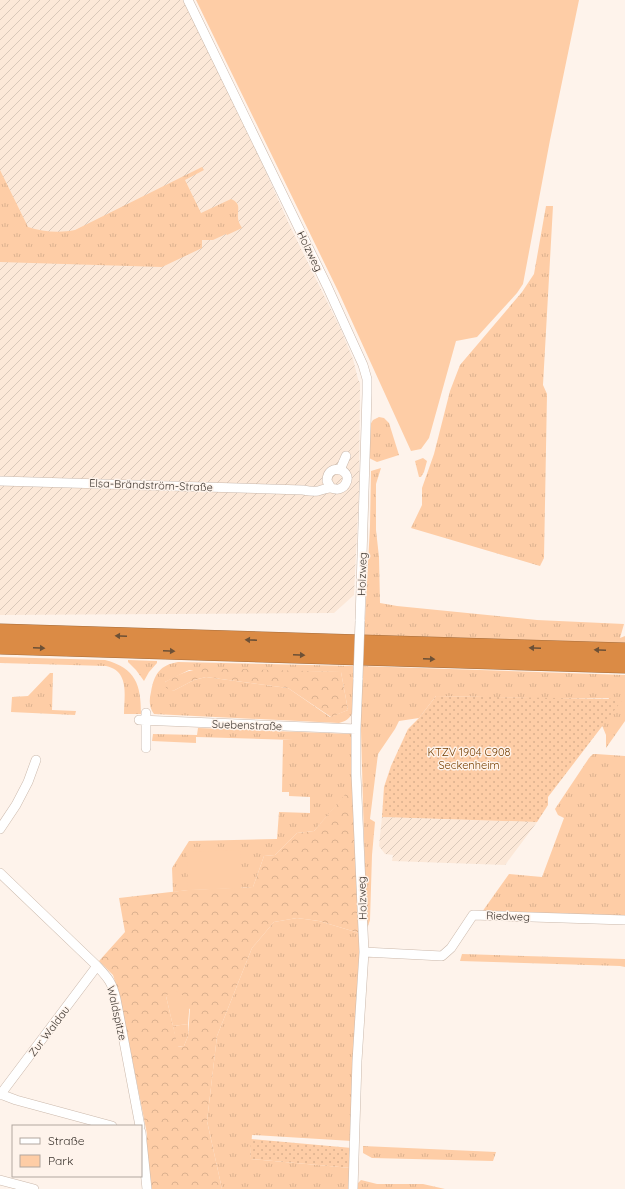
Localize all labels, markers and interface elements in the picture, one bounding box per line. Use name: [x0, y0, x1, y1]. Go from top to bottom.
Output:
street label: Holzweg: [294, 228, 326, 274]
street label: Elsa-Brändström-Straße: [89, 476, 213, 494]
street label: Holzweg: [354, 552, 370, 596]
one-way arrow: [114, 633, 127, 639]
one-way arrow: [244, 637, 257, 643]
one-way arrow: [33, 644, 45, 651]
one-way arrow: [529, 645, 541, 652]
one-way arrow: [594, 647, 606, 654]
one-way arrow: [163, 648, 175, 655]
one-way arrow: [293, 652, 306, 658]
one-way arrow: [423, 656, 436, 662]
street label: Suebenstraße: [212, 717, 282, 733]
park label: KTZV 1904 C908 Seckenheim: [428, 745, 510, 772]
street label: Holzweg: [354, 876, 370, 920]
street label: Riedweg: [486, 908, 530, 924]
street label: Waldspitze: [104, 984, 130, 1042]
street label: Zur Waldau: [25, 1003, 73, 1059]
legend: [12, 1125, 142, 1177]
text: Straße: [48, 1133, 85, 1148]
text: Park: [48, 1153, 73, 1168]

